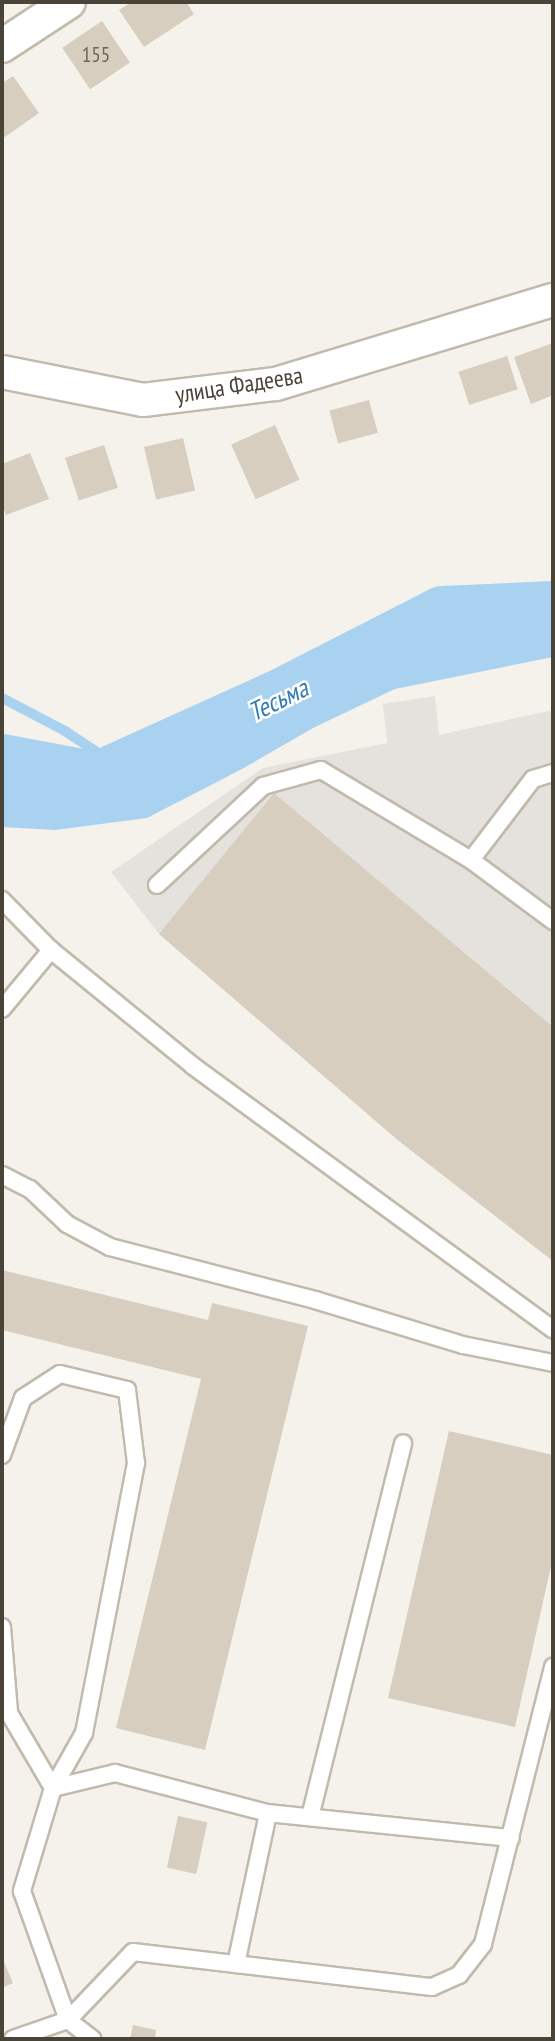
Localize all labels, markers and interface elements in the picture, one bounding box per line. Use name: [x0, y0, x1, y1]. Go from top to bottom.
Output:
house number: 155: [82, 42, 110, 68]
street label: улица Фадеева: [173, 361, 305, 409]
water label: Тесьма: [243, 672, 313, 728]

